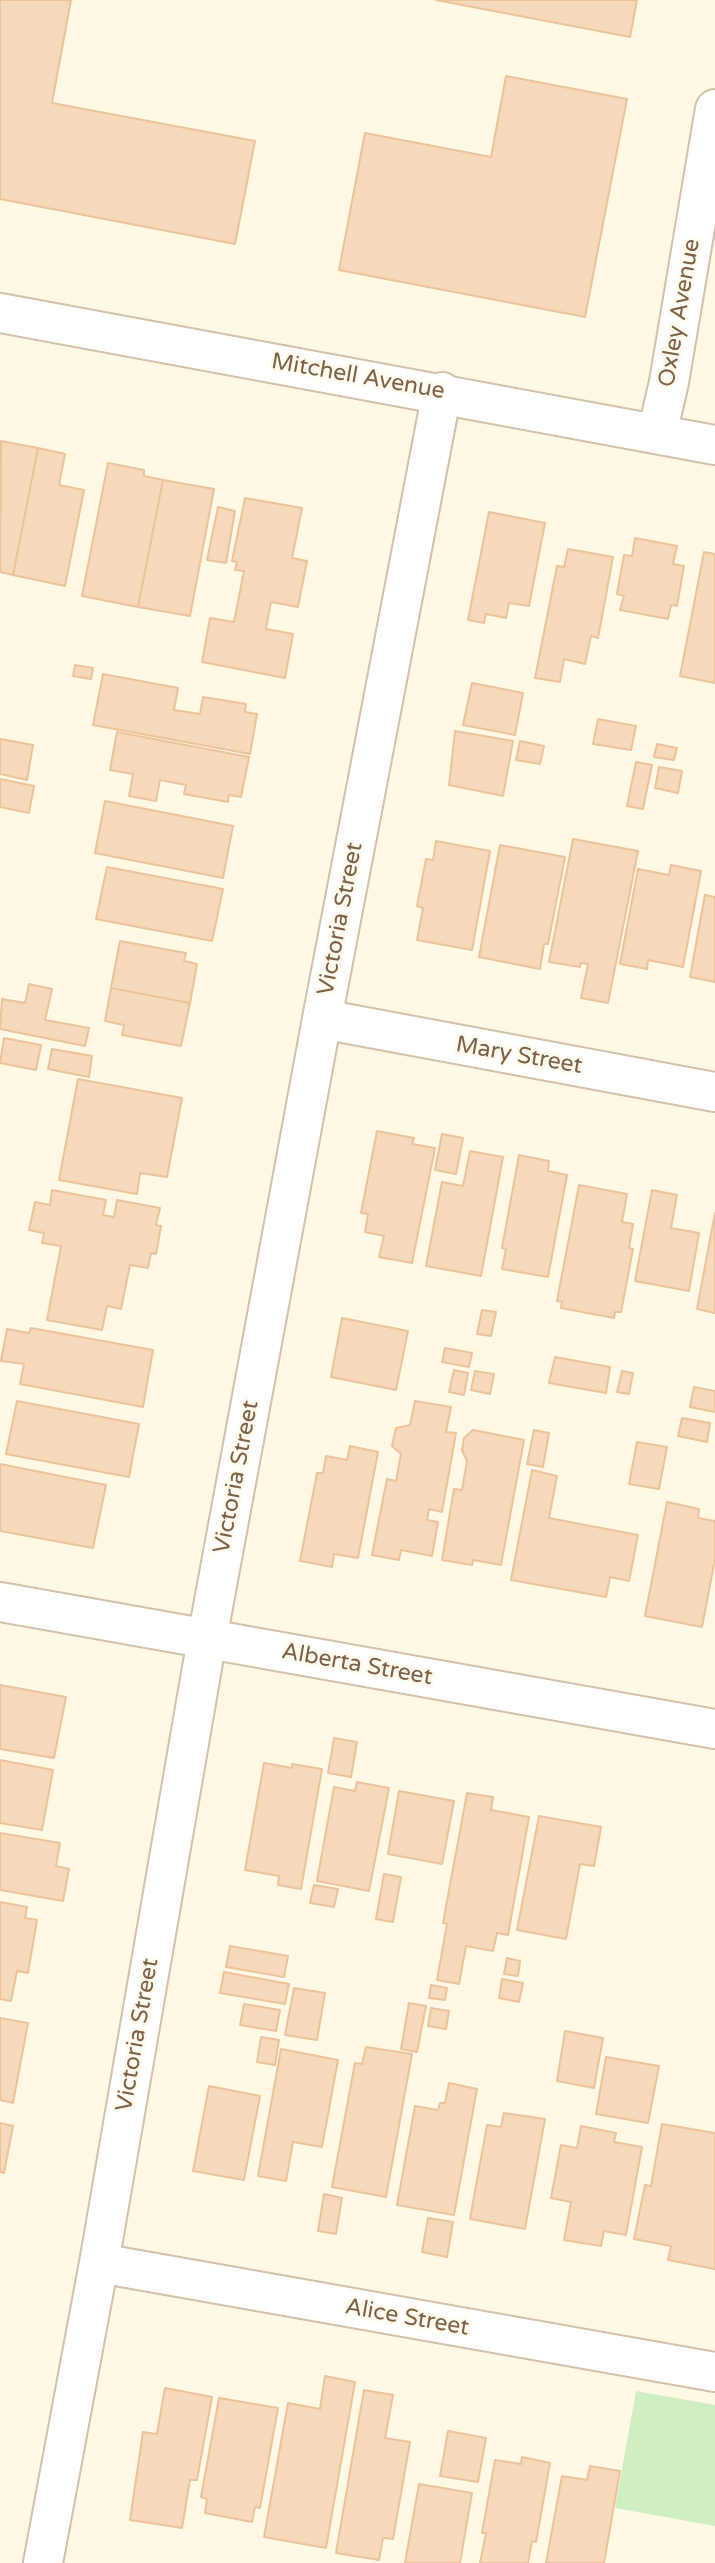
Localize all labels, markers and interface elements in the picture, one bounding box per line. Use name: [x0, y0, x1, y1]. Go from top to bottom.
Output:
street label: Oxley Avenue: [653, 237, 707, 389]
street label: Mitchell Avenue: [269, 348, 447, 406]
street label: Victoria Street: [313, 840, 369, 998]
street label: Mary Street: [454, 1031, 584, 1081]
street label: Victoria Street: [209, 1398, 265, 1556]
street label: Alberta Street: [280, 1638, 434, 1692]
street label: Victoria Street: [111, 1956, 165, 2114]
street label: Alice Street: [343, 2294, 471, 2342]

